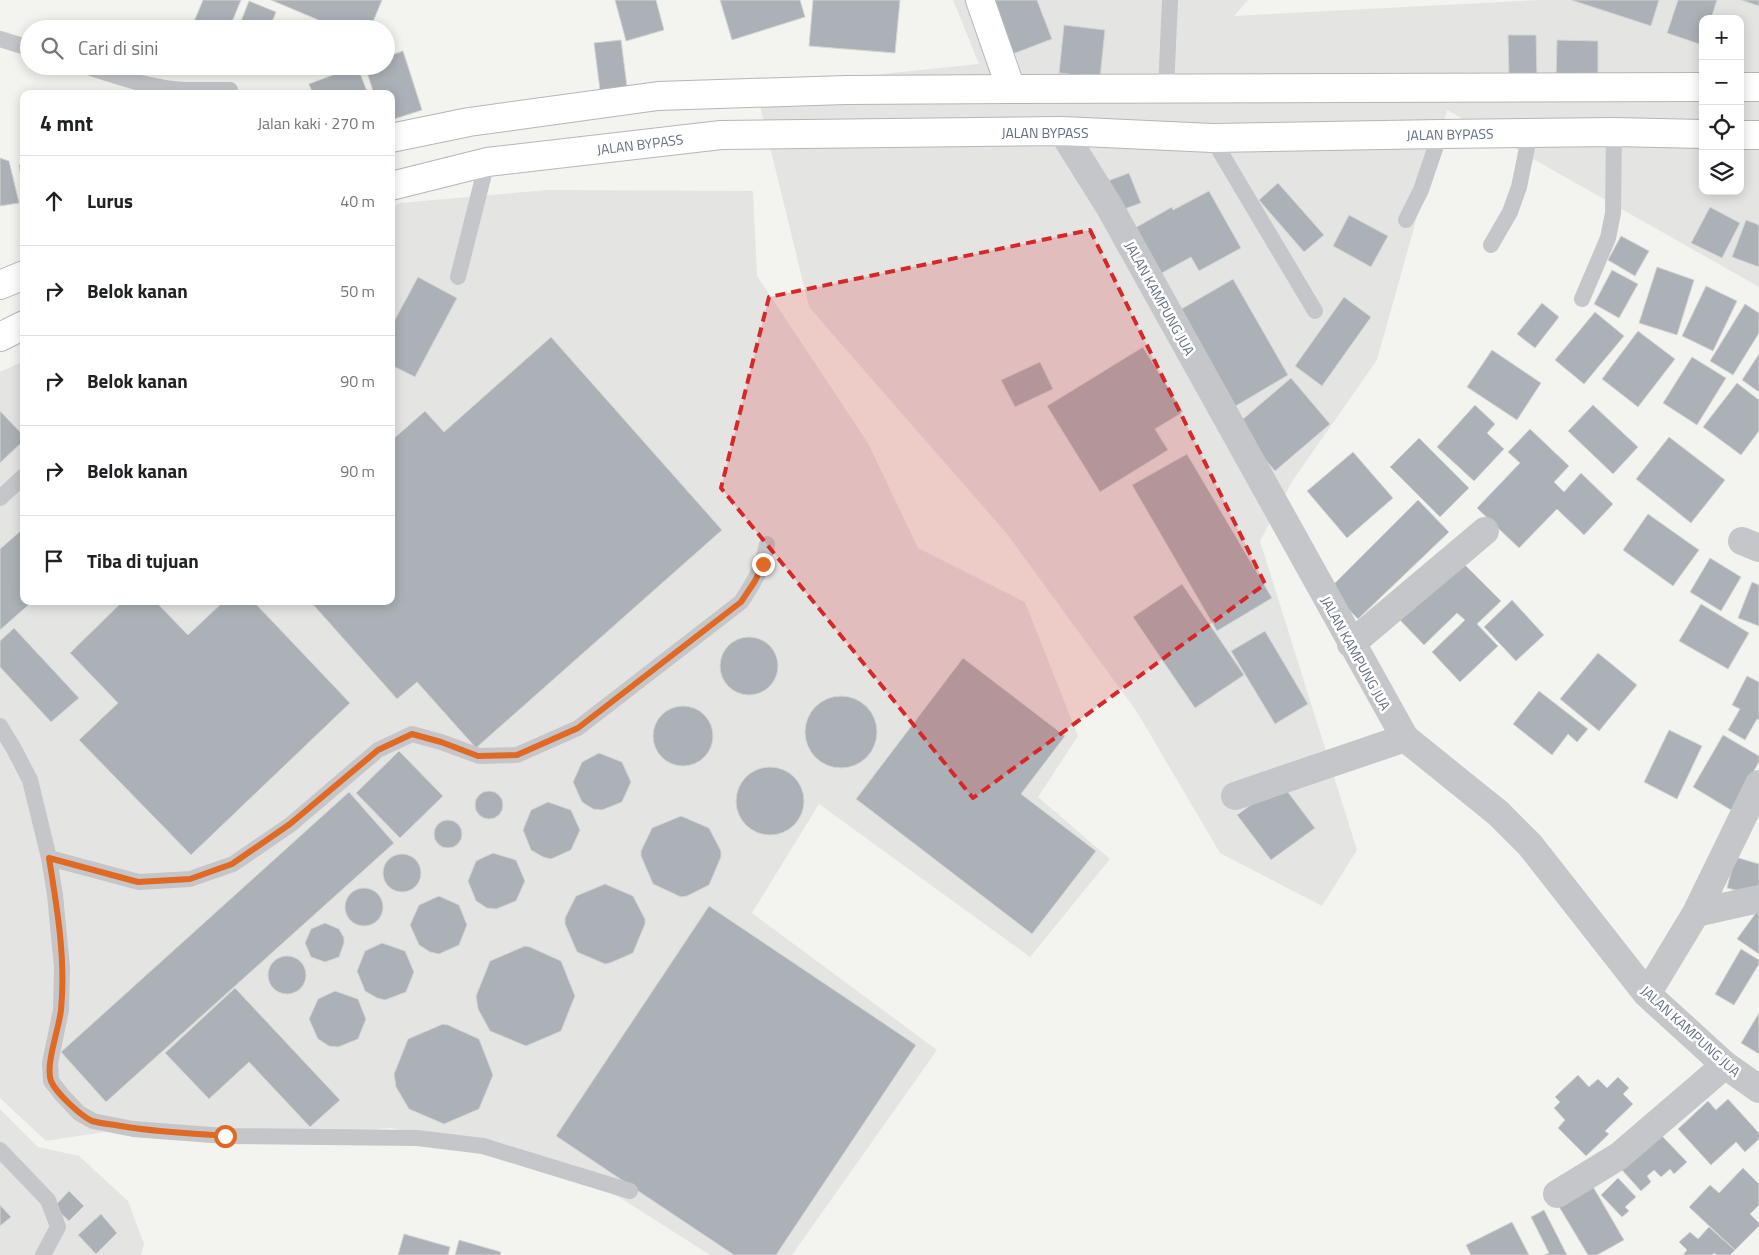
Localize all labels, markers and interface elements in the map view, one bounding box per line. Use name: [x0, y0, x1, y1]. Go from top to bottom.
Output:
map controls: [1699, 15, 1744, 195]
button: +: [1699, 15, 1744, 60]
search box: [20, 20, 395, 75]
text: Cari di sini: [78, 33, 159, 62]
icon: search: [38, 34, 66, 62]
button: −: [1699, 60, 1744, 105]
button: locate: [1699, 105, 1744, 150]
text: 4 mnt: [40, 107, 93, 139]
text: Jalan kaki · 270 m: [257, 111, 375, 135]
street label: JALAN BYPASS: [1001, 122, 1089, 143]
street label: JALAN BYPASS: [1406, 123, 1494, 145]
street label: JALAN BYPASS: [595, 128, 685, 160]
button: layers: [1699, 150, 1744, 195]
text: Lurus: [87, 186, 133, 215]
icon: ahead: [40, 187, 68, 215]
text: 40 m: [340, 189, 375, 213]
street label: JALAN KAMPUNG JUA: [1120, 237, 1200, 360]
text: Belok kanan: [87, 276, 188, 305]
icon: right: [40, 277, 68, 305]
text: 50 m: [340, 279, 375, 303]
text: Belok kanan: [87, 366, 188, 395]
icon: right: [40, 367, 68, 395]
text: 90 m: [340, 369, 375, 393]
text: Belok kanan: [87, 456, 188, 485]
icon: right: [40, 457, 68, 485]
text: 90 m: [340, 459, 375, 483]
text: Tiba di tujuan: [87, 546, 199, 575]
icon: arrive: [40, 547, 68, 575]
route end: [752, 553, 775, 576]
street label: JALAN KAMPUNG JUA: [1316, 592, 1396, 715]
street label: JALAN KAMPUNG JUA: [1636, 980, 1746, 1082]
route start: [214, 1125, 237, 1148]

